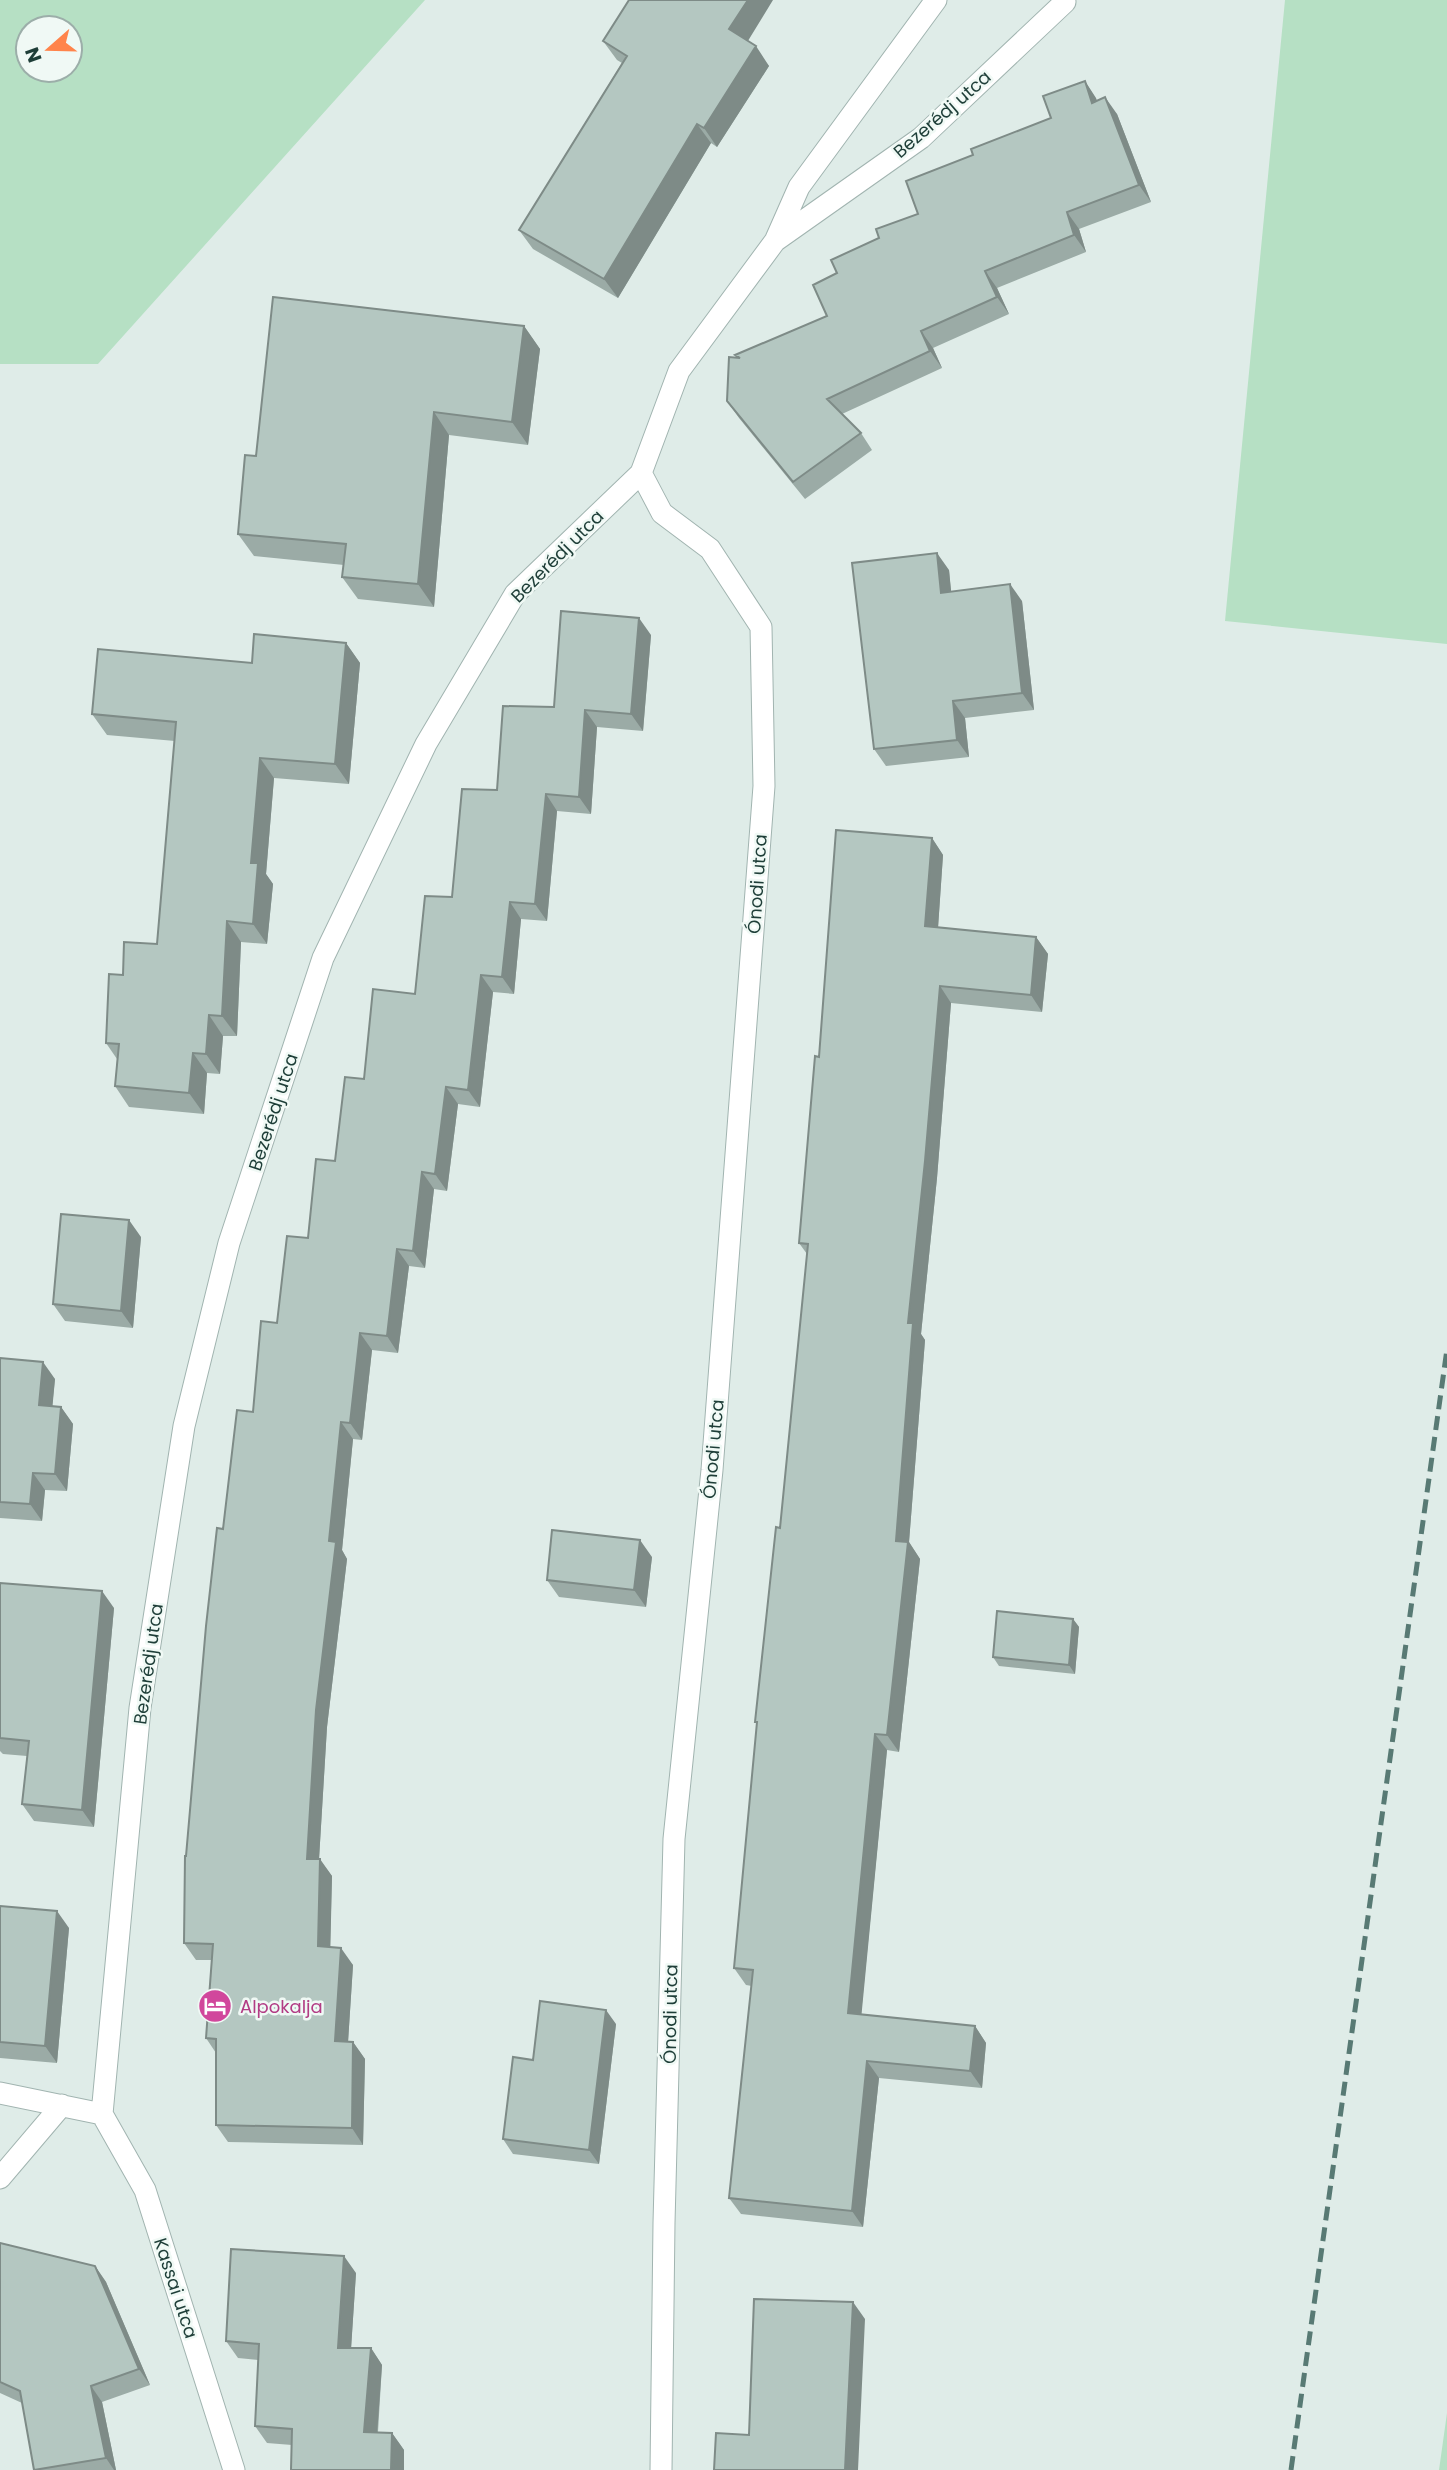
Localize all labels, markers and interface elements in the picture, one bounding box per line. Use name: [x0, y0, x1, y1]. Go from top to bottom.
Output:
north arrow: [14, 14, 84, 84]
text: N: [18, 43, 49, 66]
street label: Bezerédj utca: [888, 65, 996, 163]
street label: Bezerédj utca: [505, 504, 609, 608]
street label: Ónodi utca: [741, 833, 773, 935]
street label: Bezerédj utca: [242, 1050, 304, 1174]
street label: Ónodi utca: [696, 1398, 730, 1500]
street label: Bezerédj utca: [127, 1602, 169, 1726]
street label: Ónodi utca: [657, 1964, 683, 2064]
hotel icon: Alpokalja: [196, 1987, 234, 2025]
place label: Alpokalja: [240, 1994, 323, 2019]
street label: Kassai utca: [148, 2235, 204, 2341]

